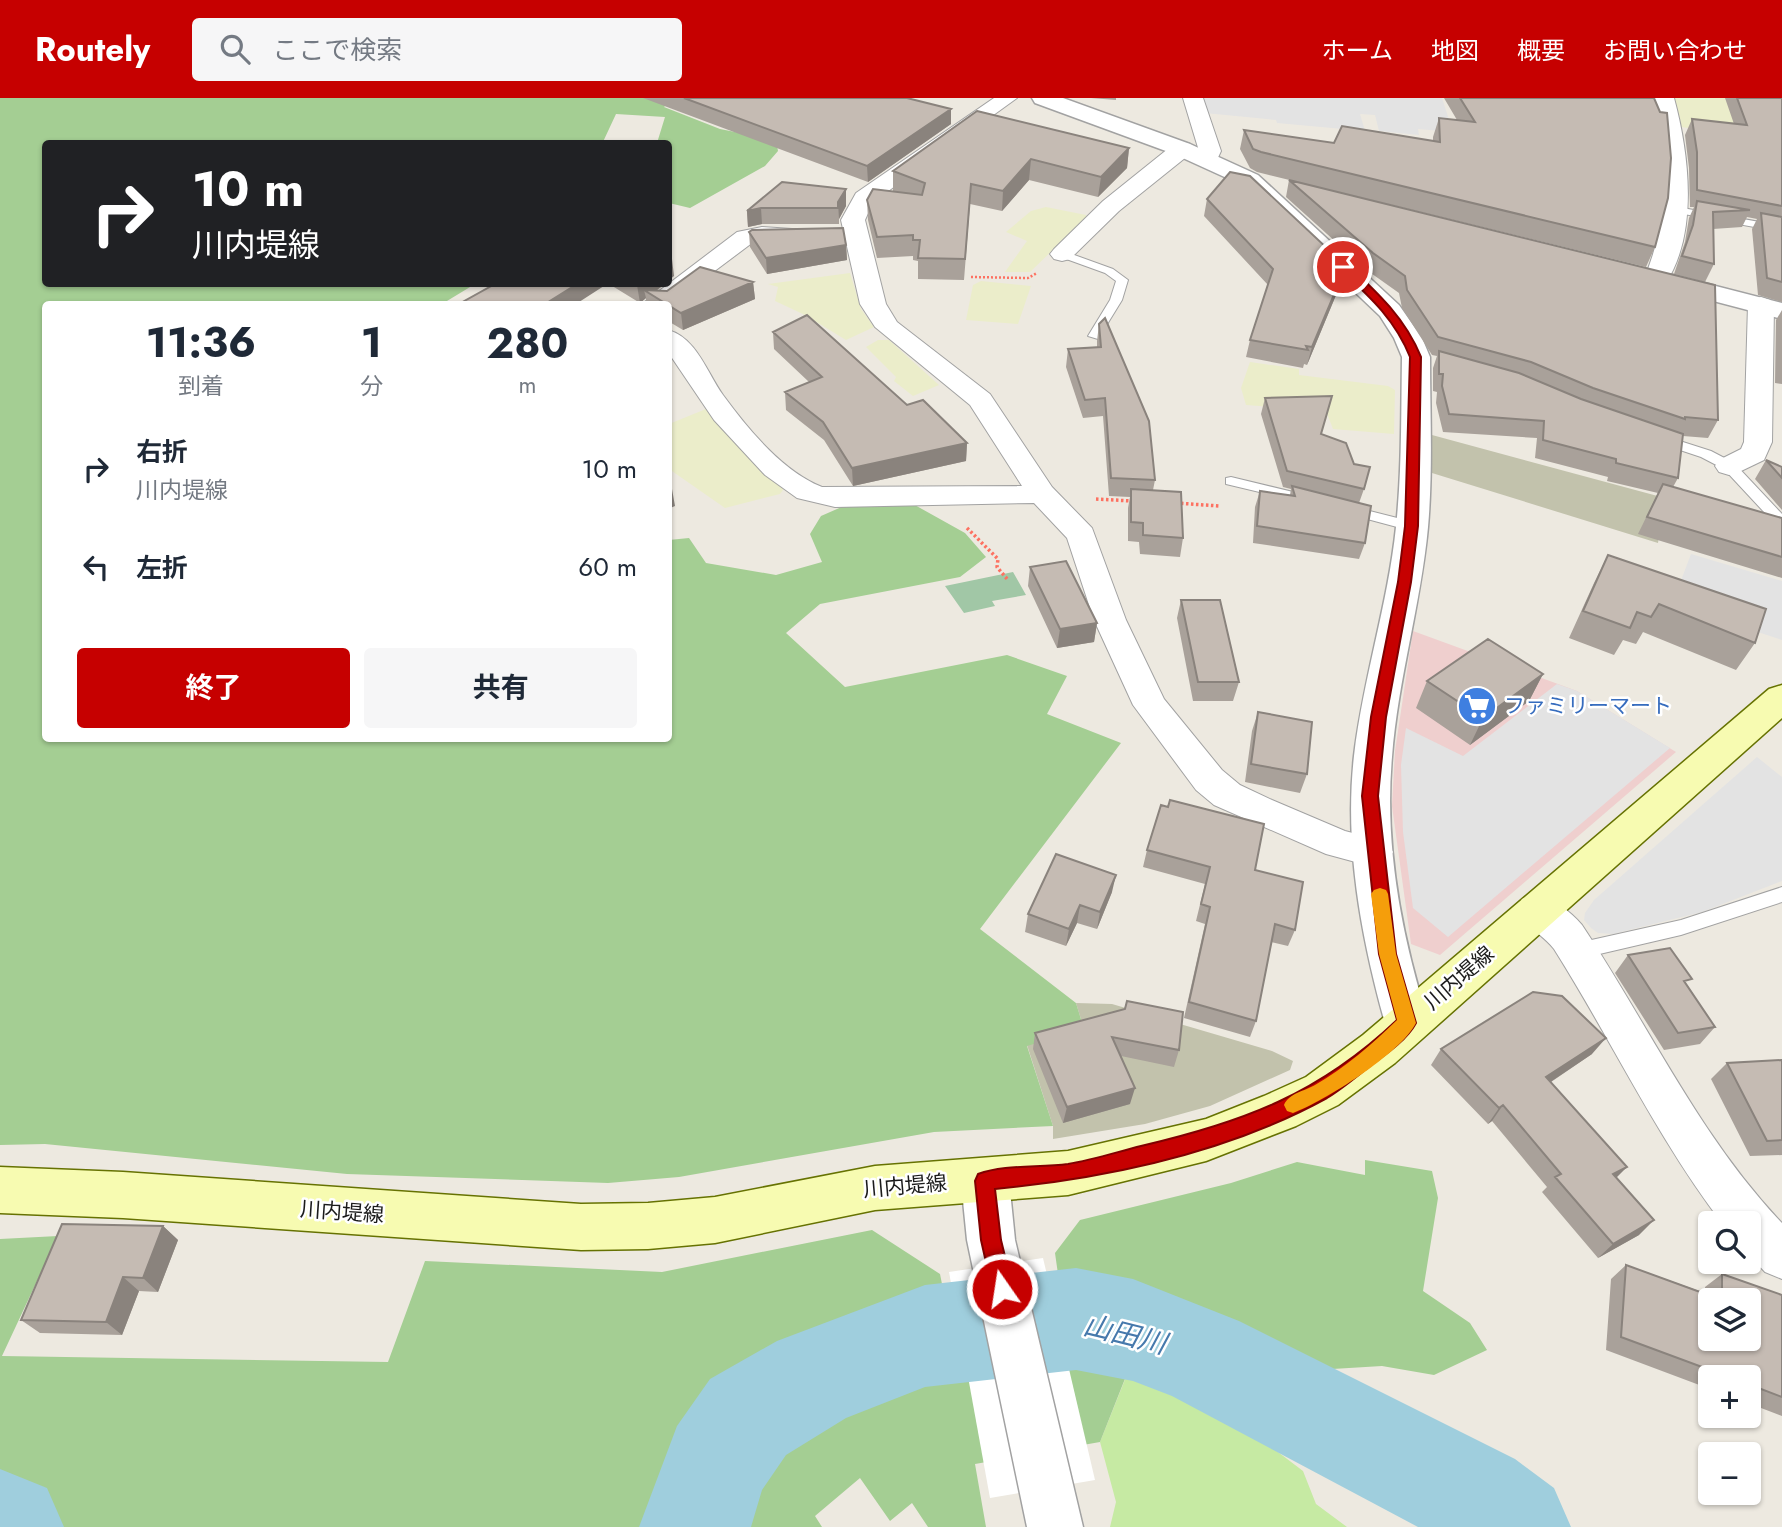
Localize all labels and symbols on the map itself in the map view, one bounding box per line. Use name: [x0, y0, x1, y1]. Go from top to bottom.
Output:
pin: [1313, 237, 1373, 297]
supermarket icon: ファミリーマート: [1456, 685, 1498, 727]
place label: ファミリーマート: [1504, 691, 1672, 721]
street label: 川内堤線: [1417, 939, 1501, 1017]
street label: 川内堤線: [862, 1167, 948, 1205]
street label: 川内堤線: [299, 1194, 385, 1230]
position arrow: [965, 1252, 1039, 1326]
water label: 山田川: [1079, 1304, 1173, 1365]

